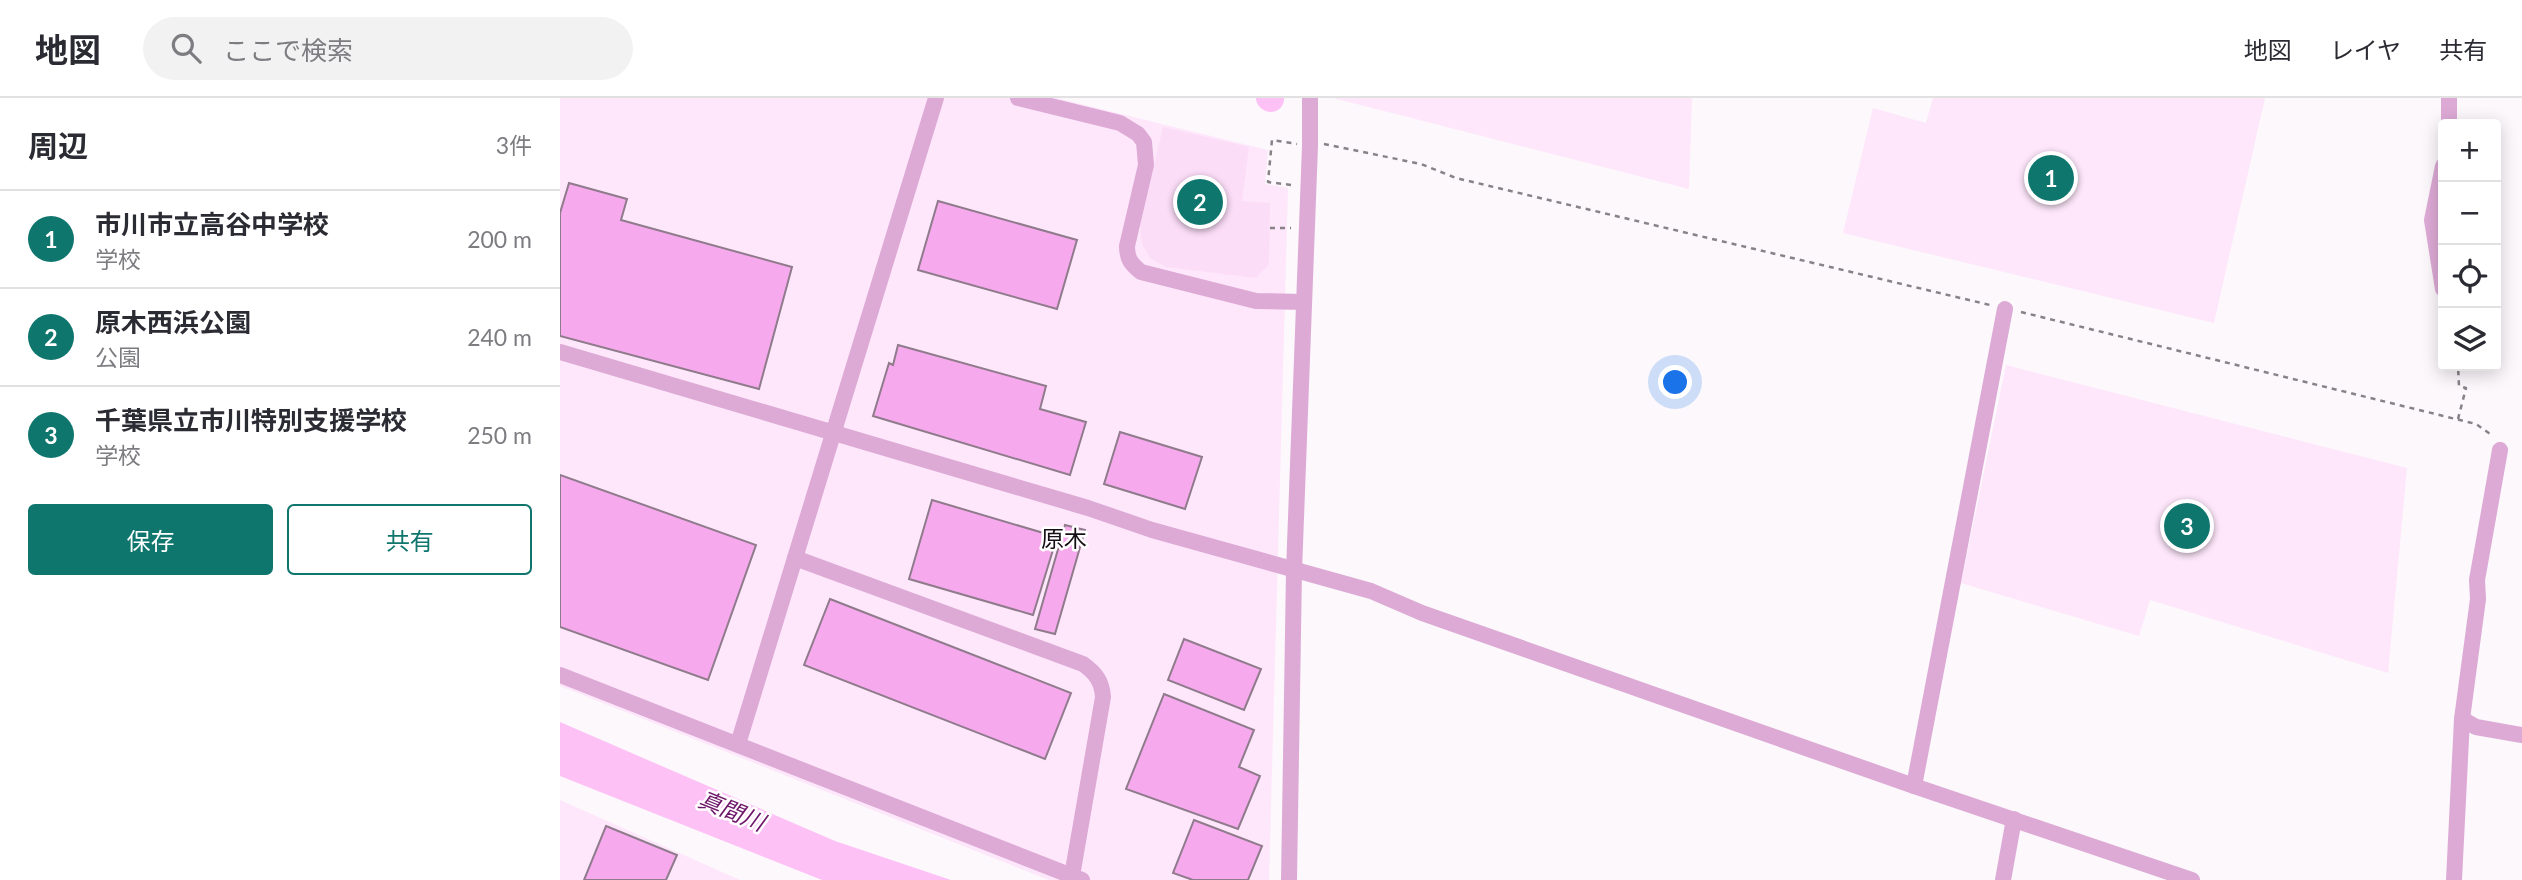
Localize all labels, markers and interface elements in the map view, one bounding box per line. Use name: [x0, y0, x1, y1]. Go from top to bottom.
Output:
search box: [143, 17, 633, 80]
text: 地図: [35, 29, 101, 69]
icon: search: [167, 29, 205, 67]
text: ここで検索: [223, 34, 353, 66]
text: 地図: [2244, 35, 2292, 64]
text: レイヤ: [2330, 35, 2401, 64]
text: 共有: [2439, 35, 2487, 64]
map controls: [2438, 119, 2501, 371]
button: +: [2438, 119, 2501, 182]
text: 周辺: [28, 127, 88, 163]
text: 3件: [496, 131, 532, 159]
pin: 1: [2028, 152, 2074, 204]
pin: 2: [1177, 176, 1223, 228]
button: −: [2438, 182, 2501, 245]
text: 市川市立高谷中学校: [95, 208, 329, 240]
text: 1: [44, 225, 58, 253]
text: 200 m: [467, 225, 532, 253]
text: 学校: [95, 245, 141, 273]
button: locate: [2438, 245, 2501, 308]
text: 原木西浜公園: [95, 306, 251, 338]
button: layers: [2438, 308, 2501, 371]
text: 2: [44, 323, 58, 351]
text: 240 m: [467, 323, 532, 351]
text: 公園: [95, 343, 141, 371]
your location: [1658, 365, 1692, 399]
text: 千葉県立市川特別支援学校: [95, 404, 407, 436]
text: 3: [44, 421, 58, 449]
text: 250 m: [467, 421, 532, 449]
text: 学校: [95, 441, 141, 469]
pin: 3: [2164, 500, 2210, 552]
button: 保存: [28, 504, 273, 575]
button: 共有: [287, 504, 532, 575]
district label: 原木: [1041, 524, 1087, 552]
water label: 真間川: [695, 784, 772, 837]

